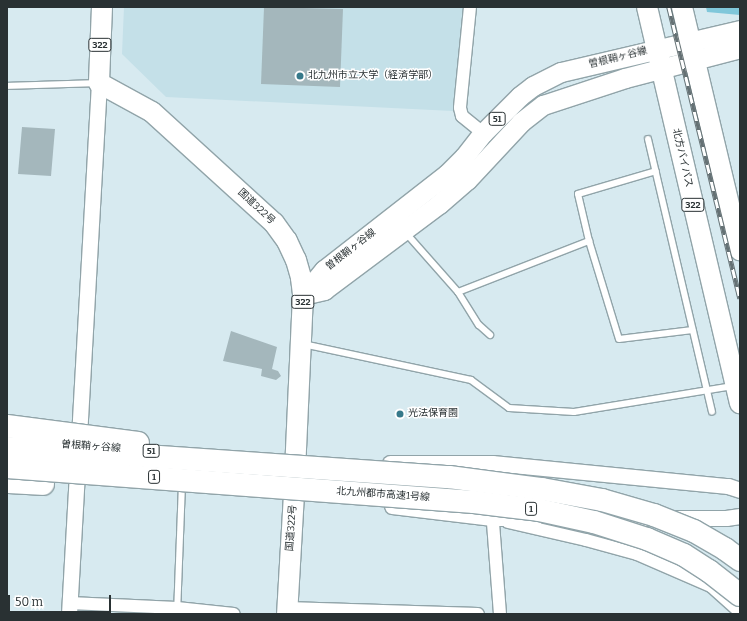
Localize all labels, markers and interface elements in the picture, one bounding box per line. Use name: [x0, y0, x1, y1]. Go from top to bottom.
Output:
road number: 322: [88, 38, 112, 52]
street label: 曽根鞘ヶ谷線: [587, 45, 649, 71]
place label: 北九州市立大学（経済学部）: [308, 70, 438, 82]
marker: 北九州市立大学（経済学部）: [295, 71, 305, 81]
road number: 51: [488, 112, 506, 126]
street label: 北方バイパス: [669, 127, 695, 189]
street label: 国道322号: [235, 187, 277, 227]
road number: 322: [681, 198, 705, 212]
street label: 曽根鞘ヶ谷線: [324, 227, 378, 273]
road number: 322: [291, 295, 315, 309]
place label: 光法保育園: [408, 408, 458, 420]
marker: 光法保育園: [395, 409, 405, 419]
street label: 曽根鞘ヶ谷線: [61, 439, 121, 455]
road number: 51: [142, 444, 160, 458]
road number: 1: [148, 470, 160, 484]
street label: 北九州都市高速1号線: [336, 486, 430, 504]
road number: 1: [525, 502, 537, 516]
street label: 国道322号: [284, 504, 300, 552]
scale bar: [10, 587, 113, 613]
text: 50 m: [15, 595, 43, 609]

